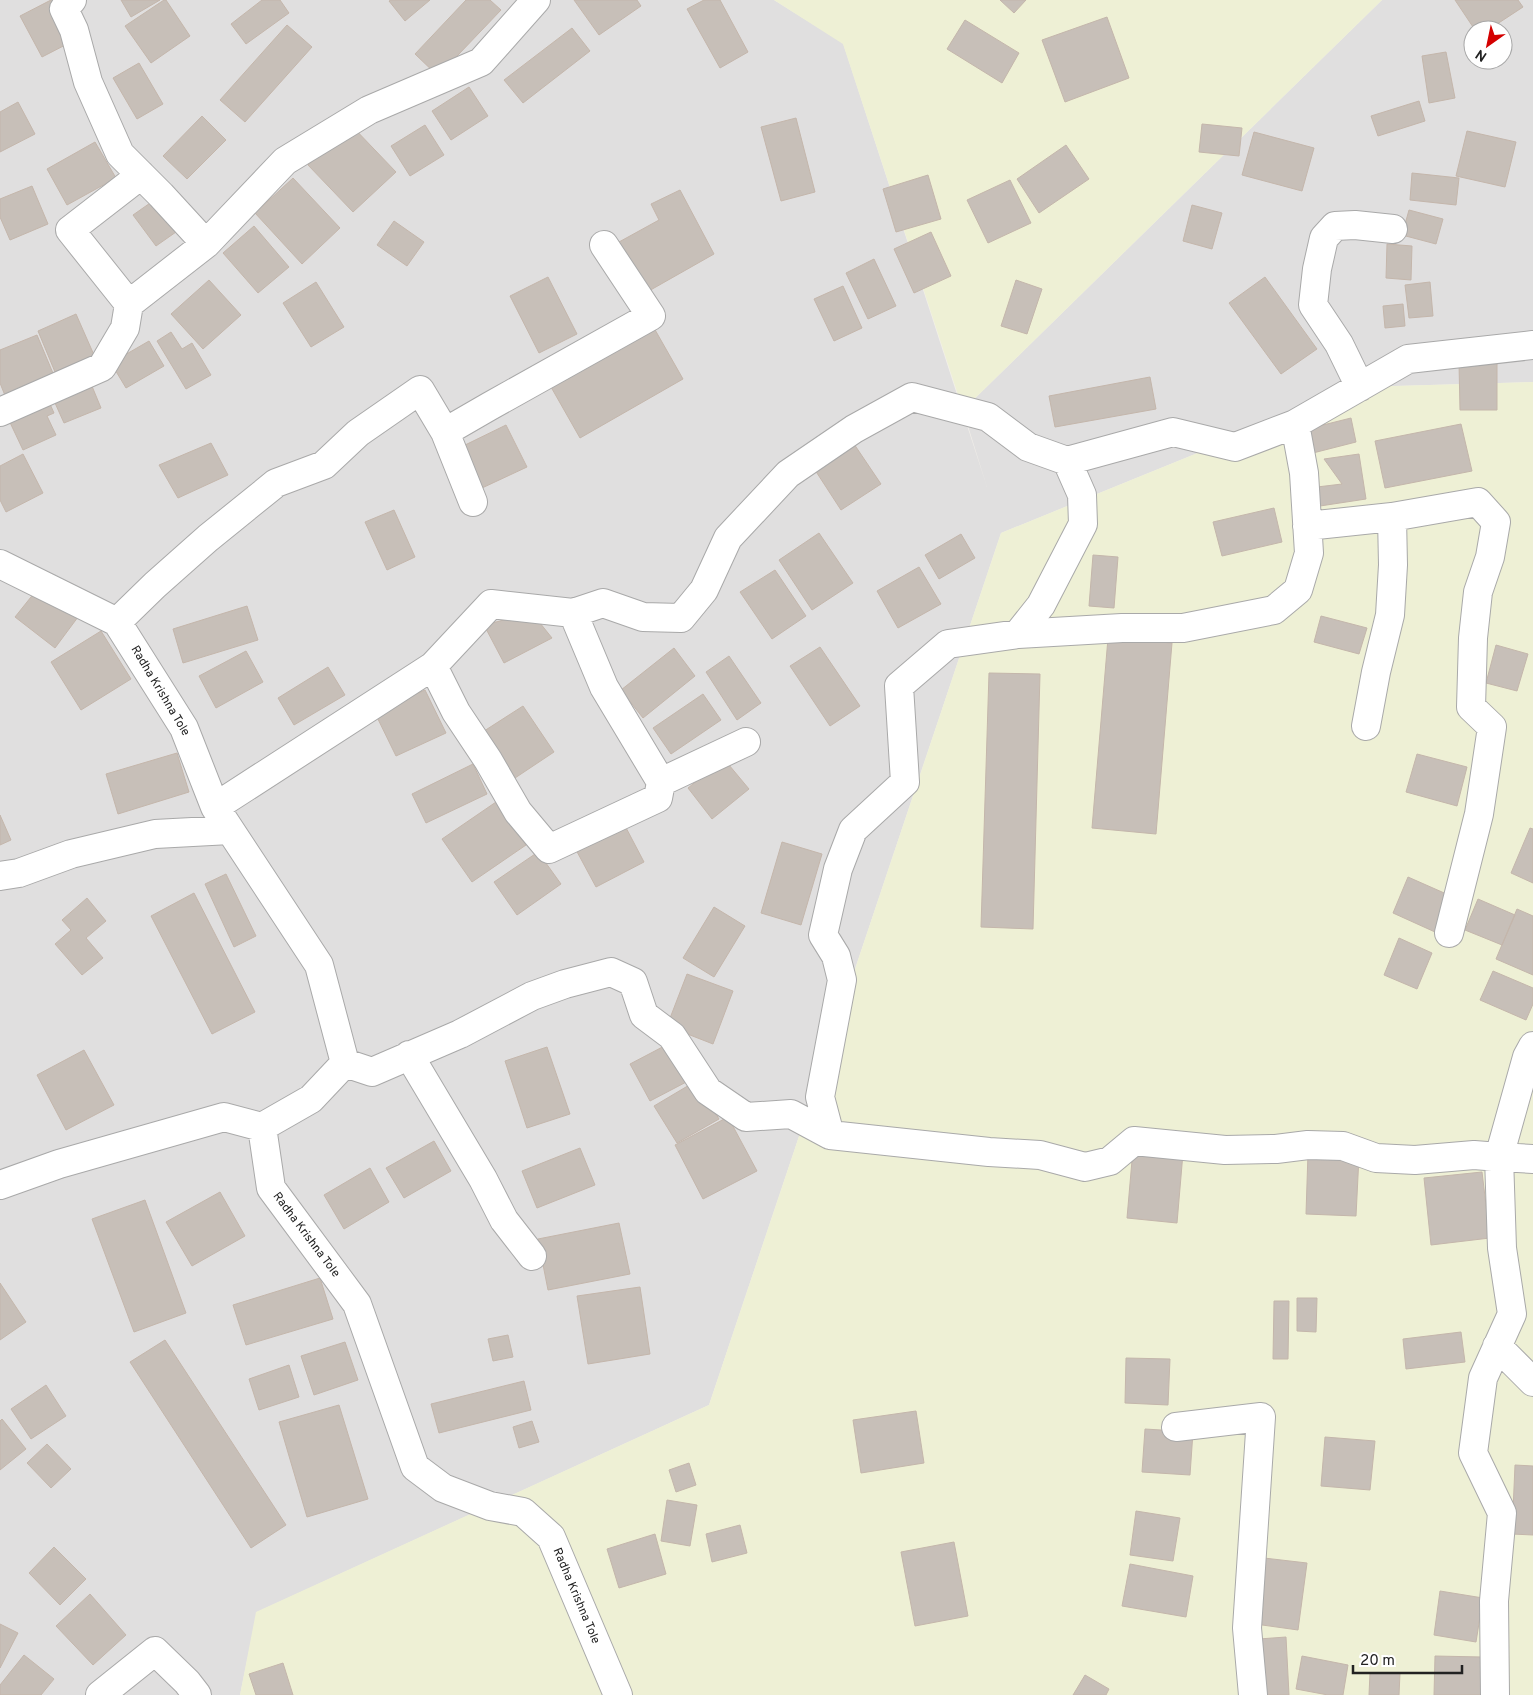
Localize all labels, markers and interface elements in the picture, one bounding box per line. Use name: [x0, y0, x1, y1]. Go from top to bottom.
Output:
north arrow: [1463, 20, 1513, 70]
text: N: [1473, 45, 1491, 65]
street label: Radha Krishna Tole: [127, 643, 193, 739]
street label: Radha Krishna Tole: [269, 1189, 343, 1281]
street label: Radha Krishna Tole: [549, 1546, 603, 1646]
scale bar: [1353, 1642, 1462, 1674]
text: 20 m: [1360, 1652, 1395, 1671]

